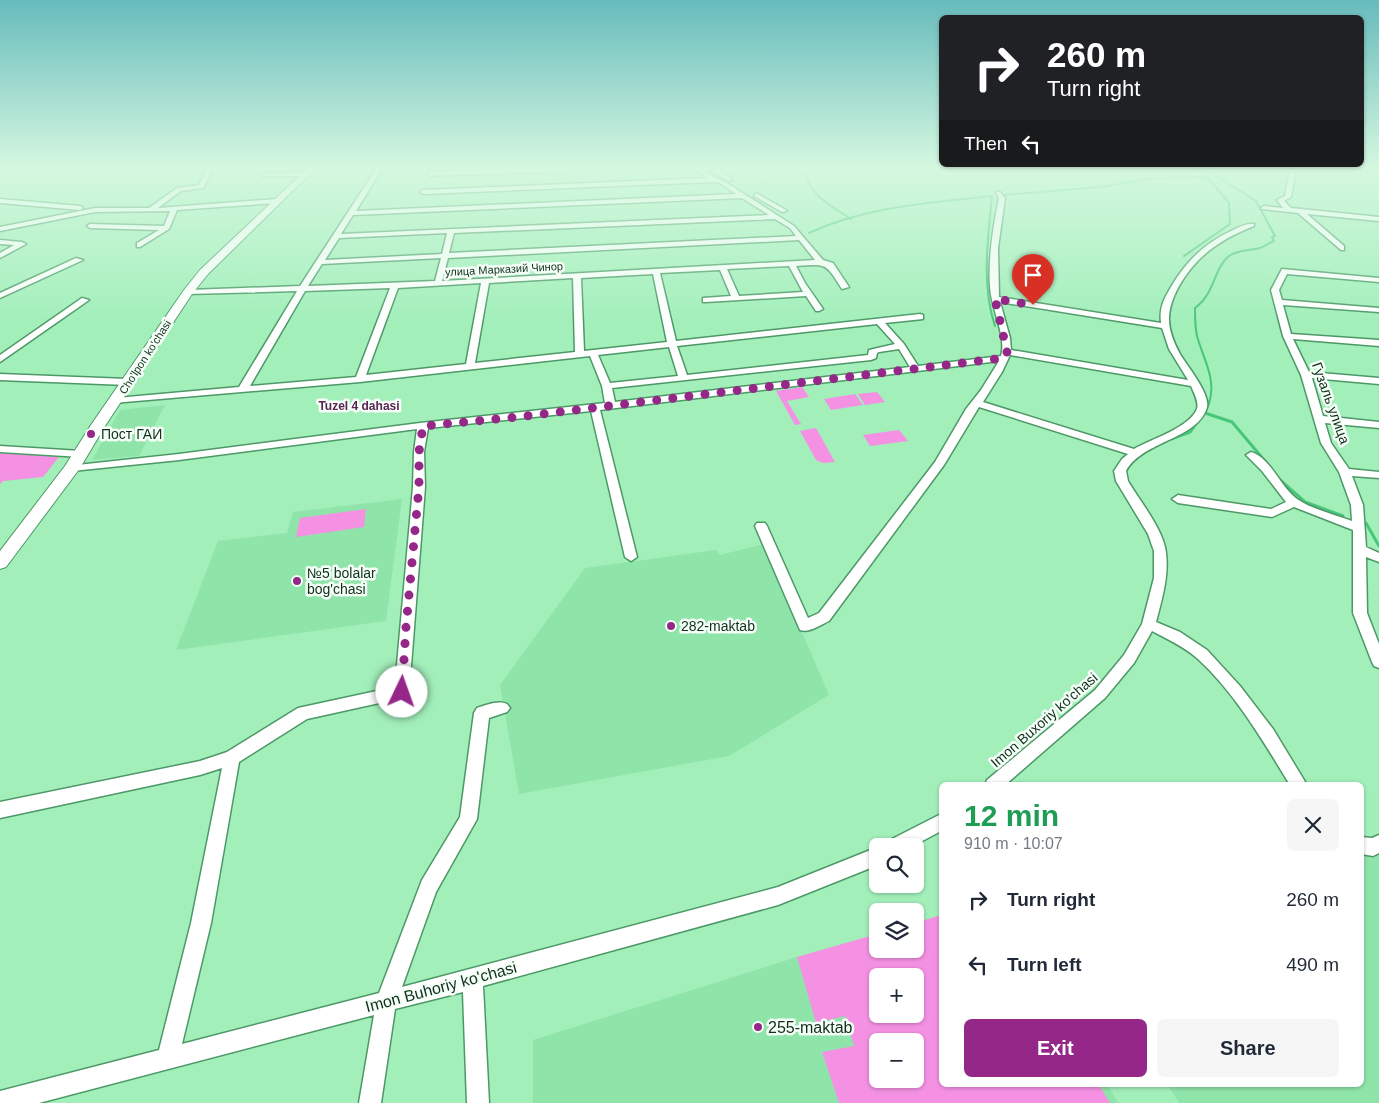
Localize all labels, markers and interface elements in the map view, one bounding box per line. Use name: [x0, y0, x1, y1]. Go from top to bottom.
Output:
icon: right: [964, 35, 1029, 100]
text: 260 m: [1047, 35, 1146, 74]
text: Turn right: [1047, 76, 1140, 101]
icon: left: [1017, 130, 1045, 158]
text: Then: [964, 133, 1007, 154]
pin: [1012, 254, 1054, 305]
street label: улица Марказий Чинор: [445, 260, 563, 278]
icon: arrive: [1019, 261, 1047, 289]
street label: Cho'lpon ko'chasi: [117, 318, 173, 396]
street label: Гузаль улица: [1309, 360, 1353, 446]
district label: Tuzel 4 dahasi: [318, 399, 400, 413]
place label: Пост ГАИ: [101, 426, 162, 442]
marker: Пост ГАИ: [85, 428, 97, 440]
place label: №5 bolalar bog'chasi: [307, 565, 376, 597]
marker: №5 bolalar bog'chasi: [291, 575, 303, 587]
place label: 282-maktab: [681, 618, 755, 634]
marker: 282-maktab: [665, 620, 677, 632]
position arrow: [375, 665, 427, 717]
street label: Imon Buxoriy ko'chasi: [988, 669, 1100, 771]
text: 12 min: [964, 799, 1059, 832]
button: close: [1287, 799, 1339, 851]
text: 910 m · 10:07: [964, 835, 1063, 852]
map controls: [869, 838, 924, 1088]
button: search: [869, 838, 924, 893]
icon: right: [964, 886, 992, 914]
text: Turn right: [1007, 889, 1095, 910]
text: 260 m: [1286, 889, 1339, 910]
button: layers: [869, 903, 924, 958]
icon: left: [964, 951, 992, 979]
text: Turn left: [1007, 954, 1082, 975]
text: 490 m: [1286, 954, 1339, 975]
street label: Imon Buhoriy ko'chasi: [363, 959, 519, 1015]
button: +: [869, 968, 924, 1023]
place label: 255-maktab: [768, 1019, 853, 1036]
button: Exit: [964, 1019, 1147, 1077]
button: Share: [1157, 1019, 1339, 1077]
marker: 255-maktab: [752, 1021, 764, 1033]
button: −: [869, 1033, 924, 1088]

